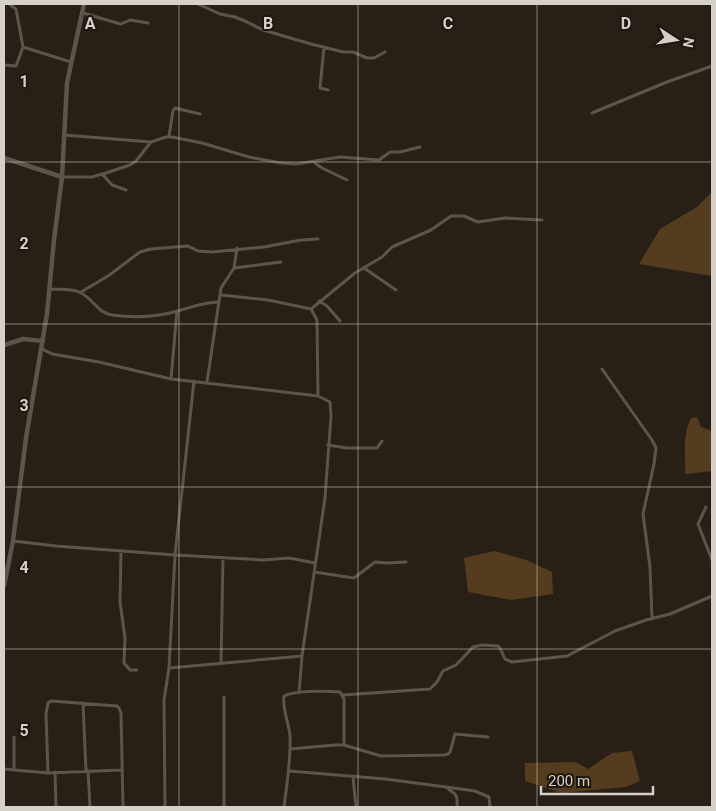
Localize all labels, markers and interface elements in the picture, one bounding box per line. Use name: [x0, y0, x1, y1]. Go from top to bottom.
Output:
text: A: [85, 14, 96, 33]
text: B: [263, 14, 273, 33]
text: C: [443, 14, 453, 33]
text: D: [621, 14, 631, 33]
north arrow: [651, 15, 701, 65]
text: N: [680, 36, 698, 49]
text: 1: [19, 72, 29, 91]
text: 2: [19, 234, 29, 253]
text: 3: [19, 396, 29, 415]
text: 4: [19, 558, 29, 577]
text: 5: [19, 721, 29, 740]
scale bar: [541, 764, 654, 796]
text: 200 m: [548, 772, 590, 790]

